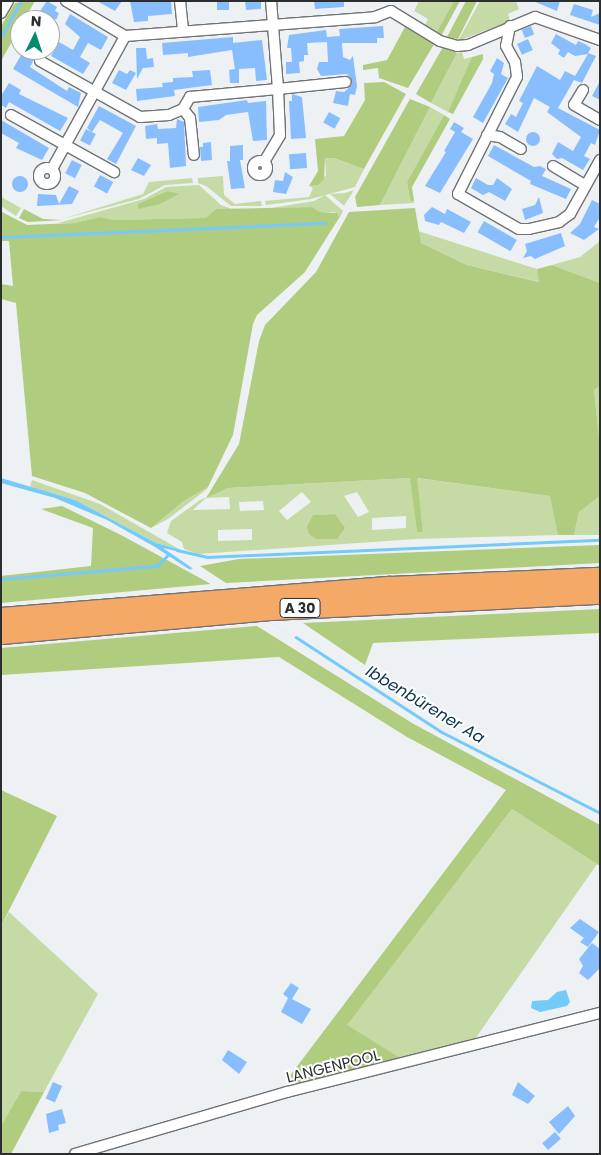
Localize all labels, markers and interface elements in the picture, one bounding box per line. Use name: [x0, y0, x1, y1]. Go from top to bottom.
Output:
north arrow: [10, 10, 60, 60]
text: N: [30, 11, 42, 31]
road number: A 30: [279, 596, 321, 620]
water label: Ibbenbürener Aa: [362, 662, 488, 748]
street label: LANGENPOOL: [284, 1046, 382, 1086]

